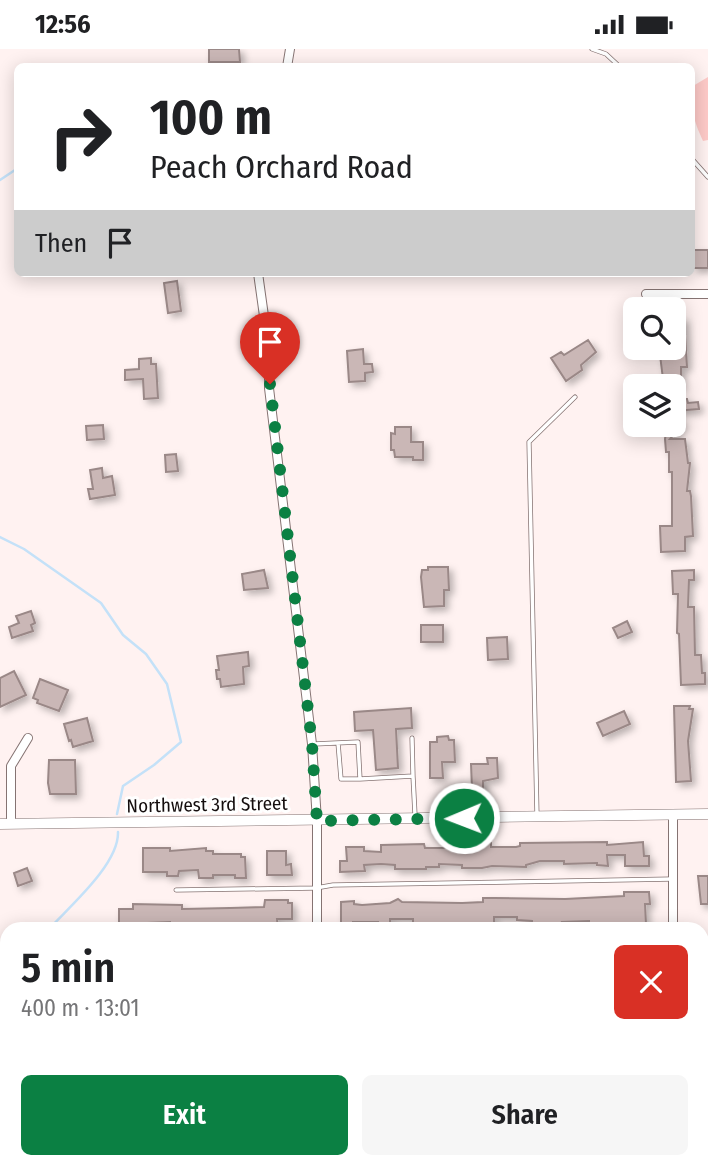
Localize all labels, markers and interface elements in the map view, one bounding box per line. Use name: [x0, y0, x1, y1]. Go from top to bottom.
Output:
text: 12:56: [35, 9, 91, 40]
text: 100 m: [150, 88, 272, 147]
icon: right: [35, 91, 126, 182]
text: Peach Orchard Road: [150, 148, 413, 186]
icon: arrive: [101, 224, 139, 262]
text: Then: [35, 228, 87, 259]
map controls: [623, 297, 686, 437]
button: search: [623, 297, 686, 360]
pin: [240, 312, 300, 384]
icon: arrive: [251, 323, 289, 361]
button: layers: [623, 374, 686, 437]
position arrow: [427, 781, 501, 855]
street label: Northwest 3rd Street: [126, 792, 289, 817]
text: 5 min: [21, 943, 115, 993]
button: close: [614, 945, 688, 1019]
text: 400 m · 13:01: [21, 994, 139, 1022]
button: Exit: [21, 1075, 348, 1155]
button: Share: [362, 1075, 688, 1155]

